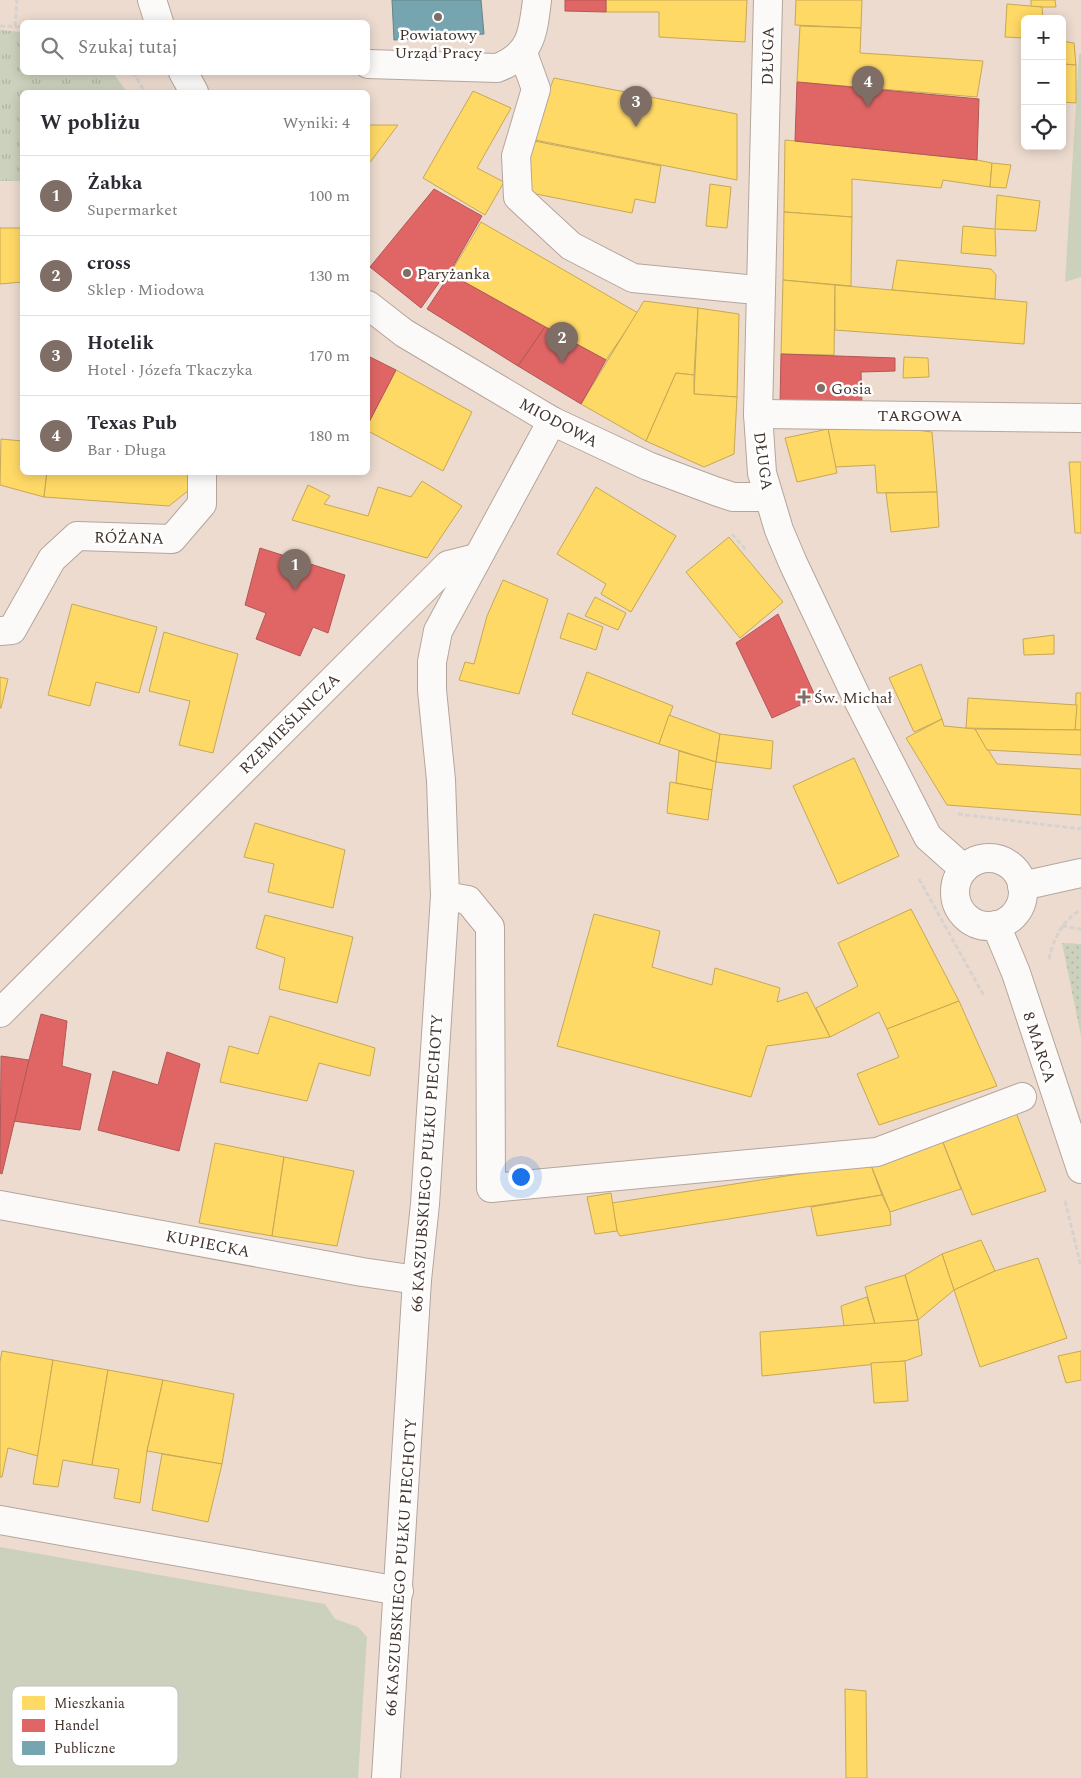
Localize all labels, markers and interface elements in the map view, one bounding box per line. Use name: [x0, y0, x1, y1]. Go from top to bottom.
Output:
marker: Powiatowy Urząd Pracy: [432, 11, 444, 23]
map controls: [1021, 15, 1066, 150]
button: +: [1021, 15, 1066, 60]
search box: [20, 20, 370, 75]
place label: Powiatowy Urząd Pracy: [394, 23, 483, 65]
street label: DŁUGA: [755, 26, 781, 86]
text: Szukaj tutaj: [78, 33, 178, 62]
icon: search: [38, 34, 66, 62]
button: −: [1021, 60, 1066, 105]
pin: 4: [852, 66, 884, 107]
pin: 3: [620, 86, 652, 127]
button: locate: [1021, 105, 1066, 150]
text: W pobliżu: [40, 107, 140, 139]
text: Wyniki: 4: [283, 111, 350, 135]
text: Żabka: [87, 169, 142, 198]
text: 1: [52, 184, 60, 208]
text: 100 m: [308, 184, 350, 208]
text: Supermarket: [87, 198, 178, 222]
text: cross: [87, 249, 131, 278]
place label: Paryżanka: [417, 262, 490, 286]
text: 2: [52, 264, 60, 288]
text: 130 m: [308, 264, 350, 288]
marker: Paryżanka: [401, 267, 413, 279]
text: Sklep · Miodowa: [87, 278, 204, 302]
pin: 2: [546, 322, 578, 363]
text: Hotelik: [87, 329, 154, 358]
text: 3: [52, 344, 60, 368]
text: 170 m: [308, 344, 350, 368]
text: Hotel · Józefa Tkaczyka: [87, 358, 253, 382]
place label: Gosia: [831, 377, 872, 401]
marker: Gosia: [815, 382, 827, 394]
street label: MIODOWA: [515, 392, 602, 454]
street label: TARGOWA: [878, 404, 962, 428]
text: Texas Pub: [87, 409, 177, 438]
text: 4: [52, 424, 60, 448]
text: 180 m: [308, 424, 350, 448]
street label: DŁUGA: [747, 430, 779, 492]
text: Bar · Długa: [87, 438, 166, 462]
street label: RÓŻANA: [94, 525, 164, 551]
pin: 1: [279, 549, 311, 590]
street label: RZEMIEŚLNICZA: [234, 668, 346, 780]
place label: Św. Michał: [814, 686, 892, 710]
marker: Św. Michał: [798, 691, 810, 703]
street label: 8 MARCA: [1016, 1009, 1062, 1086]
street label: 66 KASZUBSKIEGO PUŁKU PIECHOTY: [405, 1013, 449, 1313]
your location: [508, 1164, 534, 1190]
street label: KUPIECKA: [164, 1224, 252, 1264]
street label: 66 KASZUBSKIEGO PUŁKU PIECHOTY: [379, 1417, 423, 1717]
legend: [12, 1686, 178, 1766]
text: Mieszkania: [54, 1693, 125, 1714]
text: Handel: [54, 1715, 99, 1736]
text: Publiczne: [54, 1738, 116, 1759]

